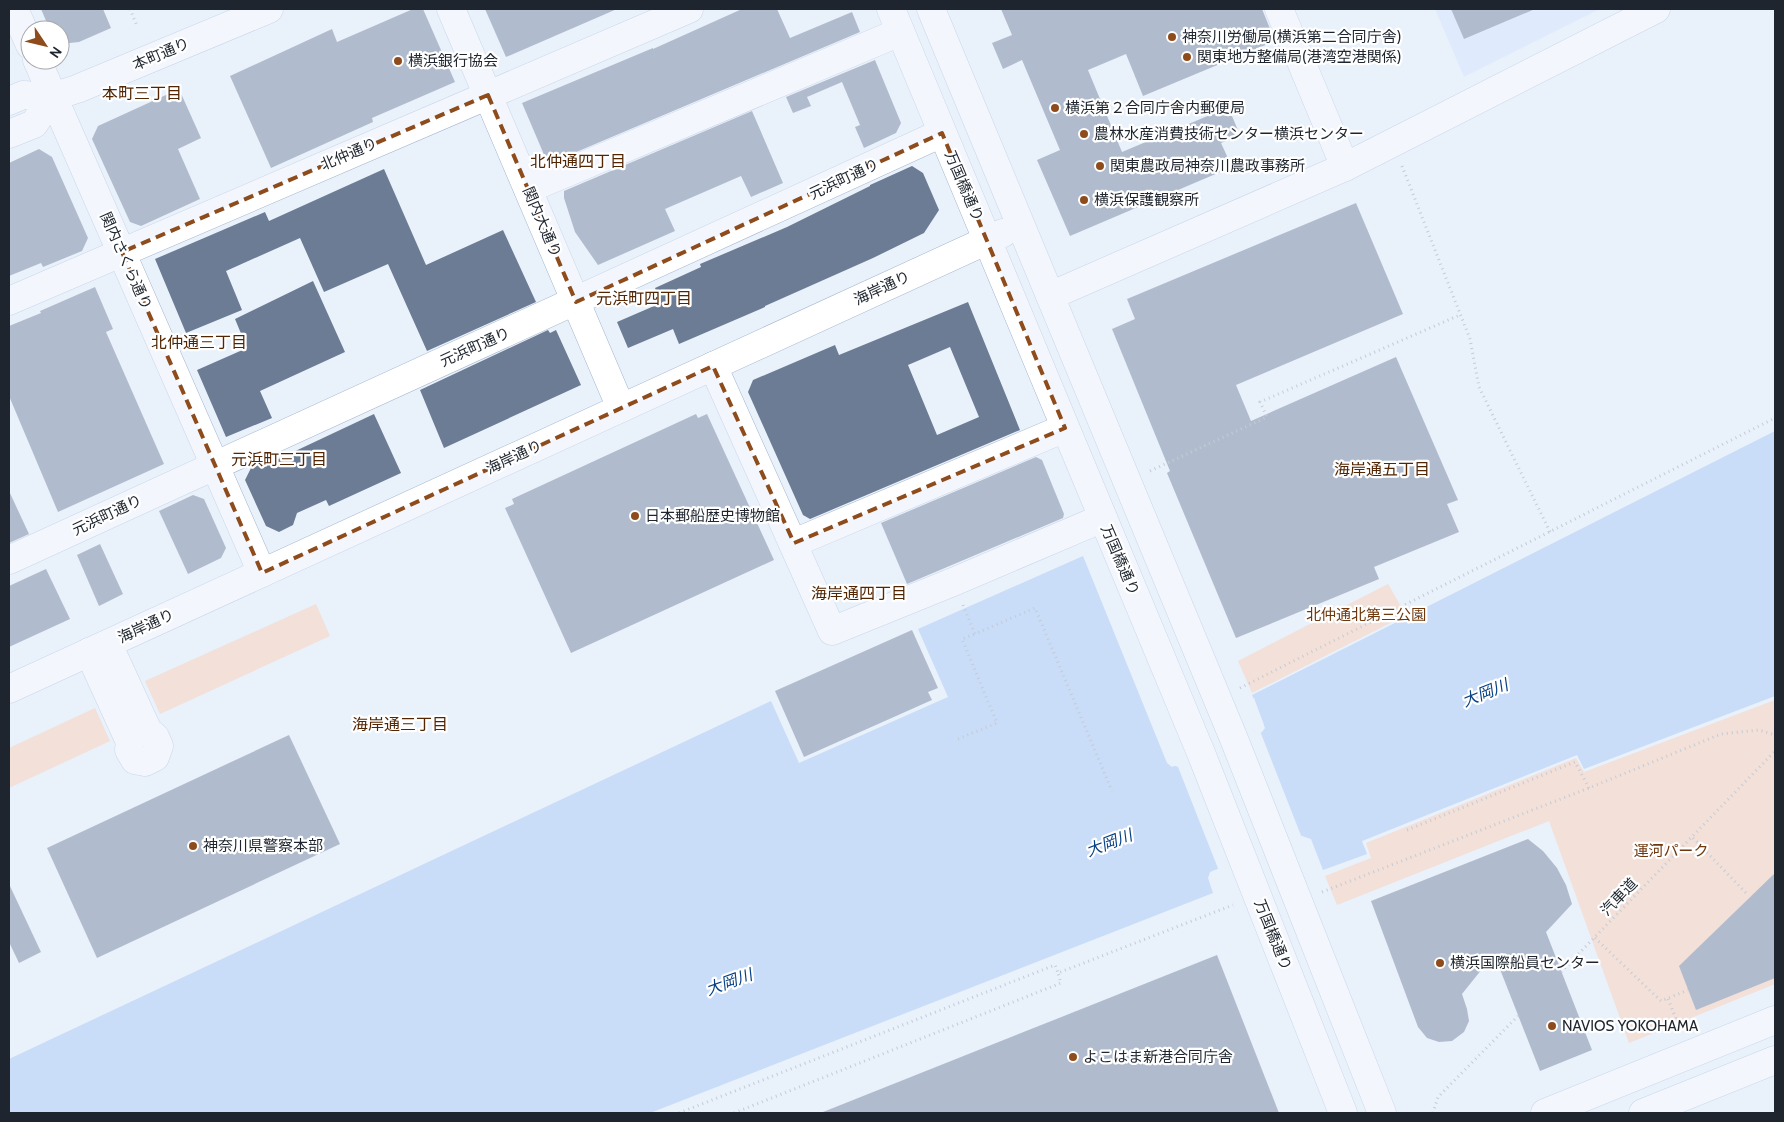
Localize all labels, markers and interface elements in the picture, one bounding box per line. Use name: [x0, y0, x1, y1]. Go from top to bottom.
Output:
north arrow: [20, 20, 70, 70]
place label: 神奈川労働局(横浜第二合同庁舎): [1182, 28, 1401, 46]
marker: 神奈川労働局(横浜第二合同庁舎): [1166, 31, 1178, 43]
street label: 本町通り: [130, 34, 192, 74]
text: N: [45, 43, 66, 62]
place label: 関東地方整備局(港湾空港関係): [1197, 48, 1401, 66]
marker: 関東地方整備局(港湾空港関係): [1181, 51, 1193, 63]
place label: 横浜銀行協会: [408, 52, 498, 70]
marker: 横浜銀行協会: [392, 55, 404, 67]
district label: 本町三丁目: [102, 84, 182, 103]
place label: 横浜第２合同庁舎内郵便局: [1065, 99, 1245, 117]
marker: 横浜第２合同庁舎内郵便局: [1049, 102, 1061, 114]
place label: 農林水産消費技術センター横浜センター: [1094, 125, 1364, 143]
marker: 農林水産消費技術センター横浜センター: [1078, 128, 1090, 140]
street label: 北仲通り: [318, 134, 380, 174]
street label: 万国橋通り: [941, 148, 987, 224]
district label: 北仲通四丁目: [530, 152, 626, 171]
street label: 元浜町通り: [806, 155, 882, 203]
place label: 関東農政局神奈川農政事務所: [1110, 157, 1305, 175]
marker: 関東農政局神奈川農政事務所: [1094, 160, 1106, 172]
street label: 関内大通り: [519, 184, 565, 260]
place label: 横浜保護観察所: [1094, 191, 1199, 209]
marker: 横浜保護観察所: [1078, 194, 1090, 206]
street label: 関内さくら通り: [96, 209, 156, 313]
street label: 海岸通り: [851, 267, 913, 309]
district label: 元浜町四丁目: [596, 289, 692, 308]
street label: 元浜町通り: [437, 324, 513, 370]
district label: 北仲通三丁目: [151, 333, 247, 352]
street label: 海岸通り: [483, 436, 545, 478]
district label: 元浜町三丁目: [231, 450, 327, 469]
district label: 海岸通五丁目: [1334, 460, 1430, 479]
street label: 元浜町通り: [69, 491, 145, 539]
place label: 日本郵船歴史博物館: [645, 507, 780, 525]
marker: 日本郵船歴史博物館: [629, 510, 641, 522]
street label: 万国橋通り: [1097, 522, 1143, 598]
district label: 海岸通四丁目: [811, 584, 907, 603]
street label: 海岸通り: [115, 605, 177, 647]
park label: 北仲通北第三公園: [1306, 606, 1426, 624]
water label: 大岡川: [1459, 674, 1513, 711]
district label: 海岸通三丁目: [352, 715, 448, 734]
water label: 大岡川: [1083, 825, 1137, 860]
place label: 神奈川県警察本部: [203, 837, 323, 855]
marker: 神奈川県警察本部: [187, 840, 199, 852]
park label: 運河パーク: [1633, 842, 1709, 860]
street label: 汽車道: [1597, 875, 1641, 919]
street label: 万国橋通り: [1251, 897, 1295, 973]
place label: 横浜国際船員センター: [1450, 954, 1600, 972]
marker: 横浜国際船員センター: [1434, 957, 1446, 969]
water label: 大岡川: [703, 964, 757, 999]
place label: NAVIOS YOKOHAMA: [1562, 1017, 1699, 1035]
marker: NAVIOS YOKOHAMA: [1546, 1020, 1558, 1032]
place label: よこはま新港合同庁舎: [1083, 1048, 1233, 1066]
marker: よこはま新港合同庁舎: [1067, 1051, 1079, 1063]

